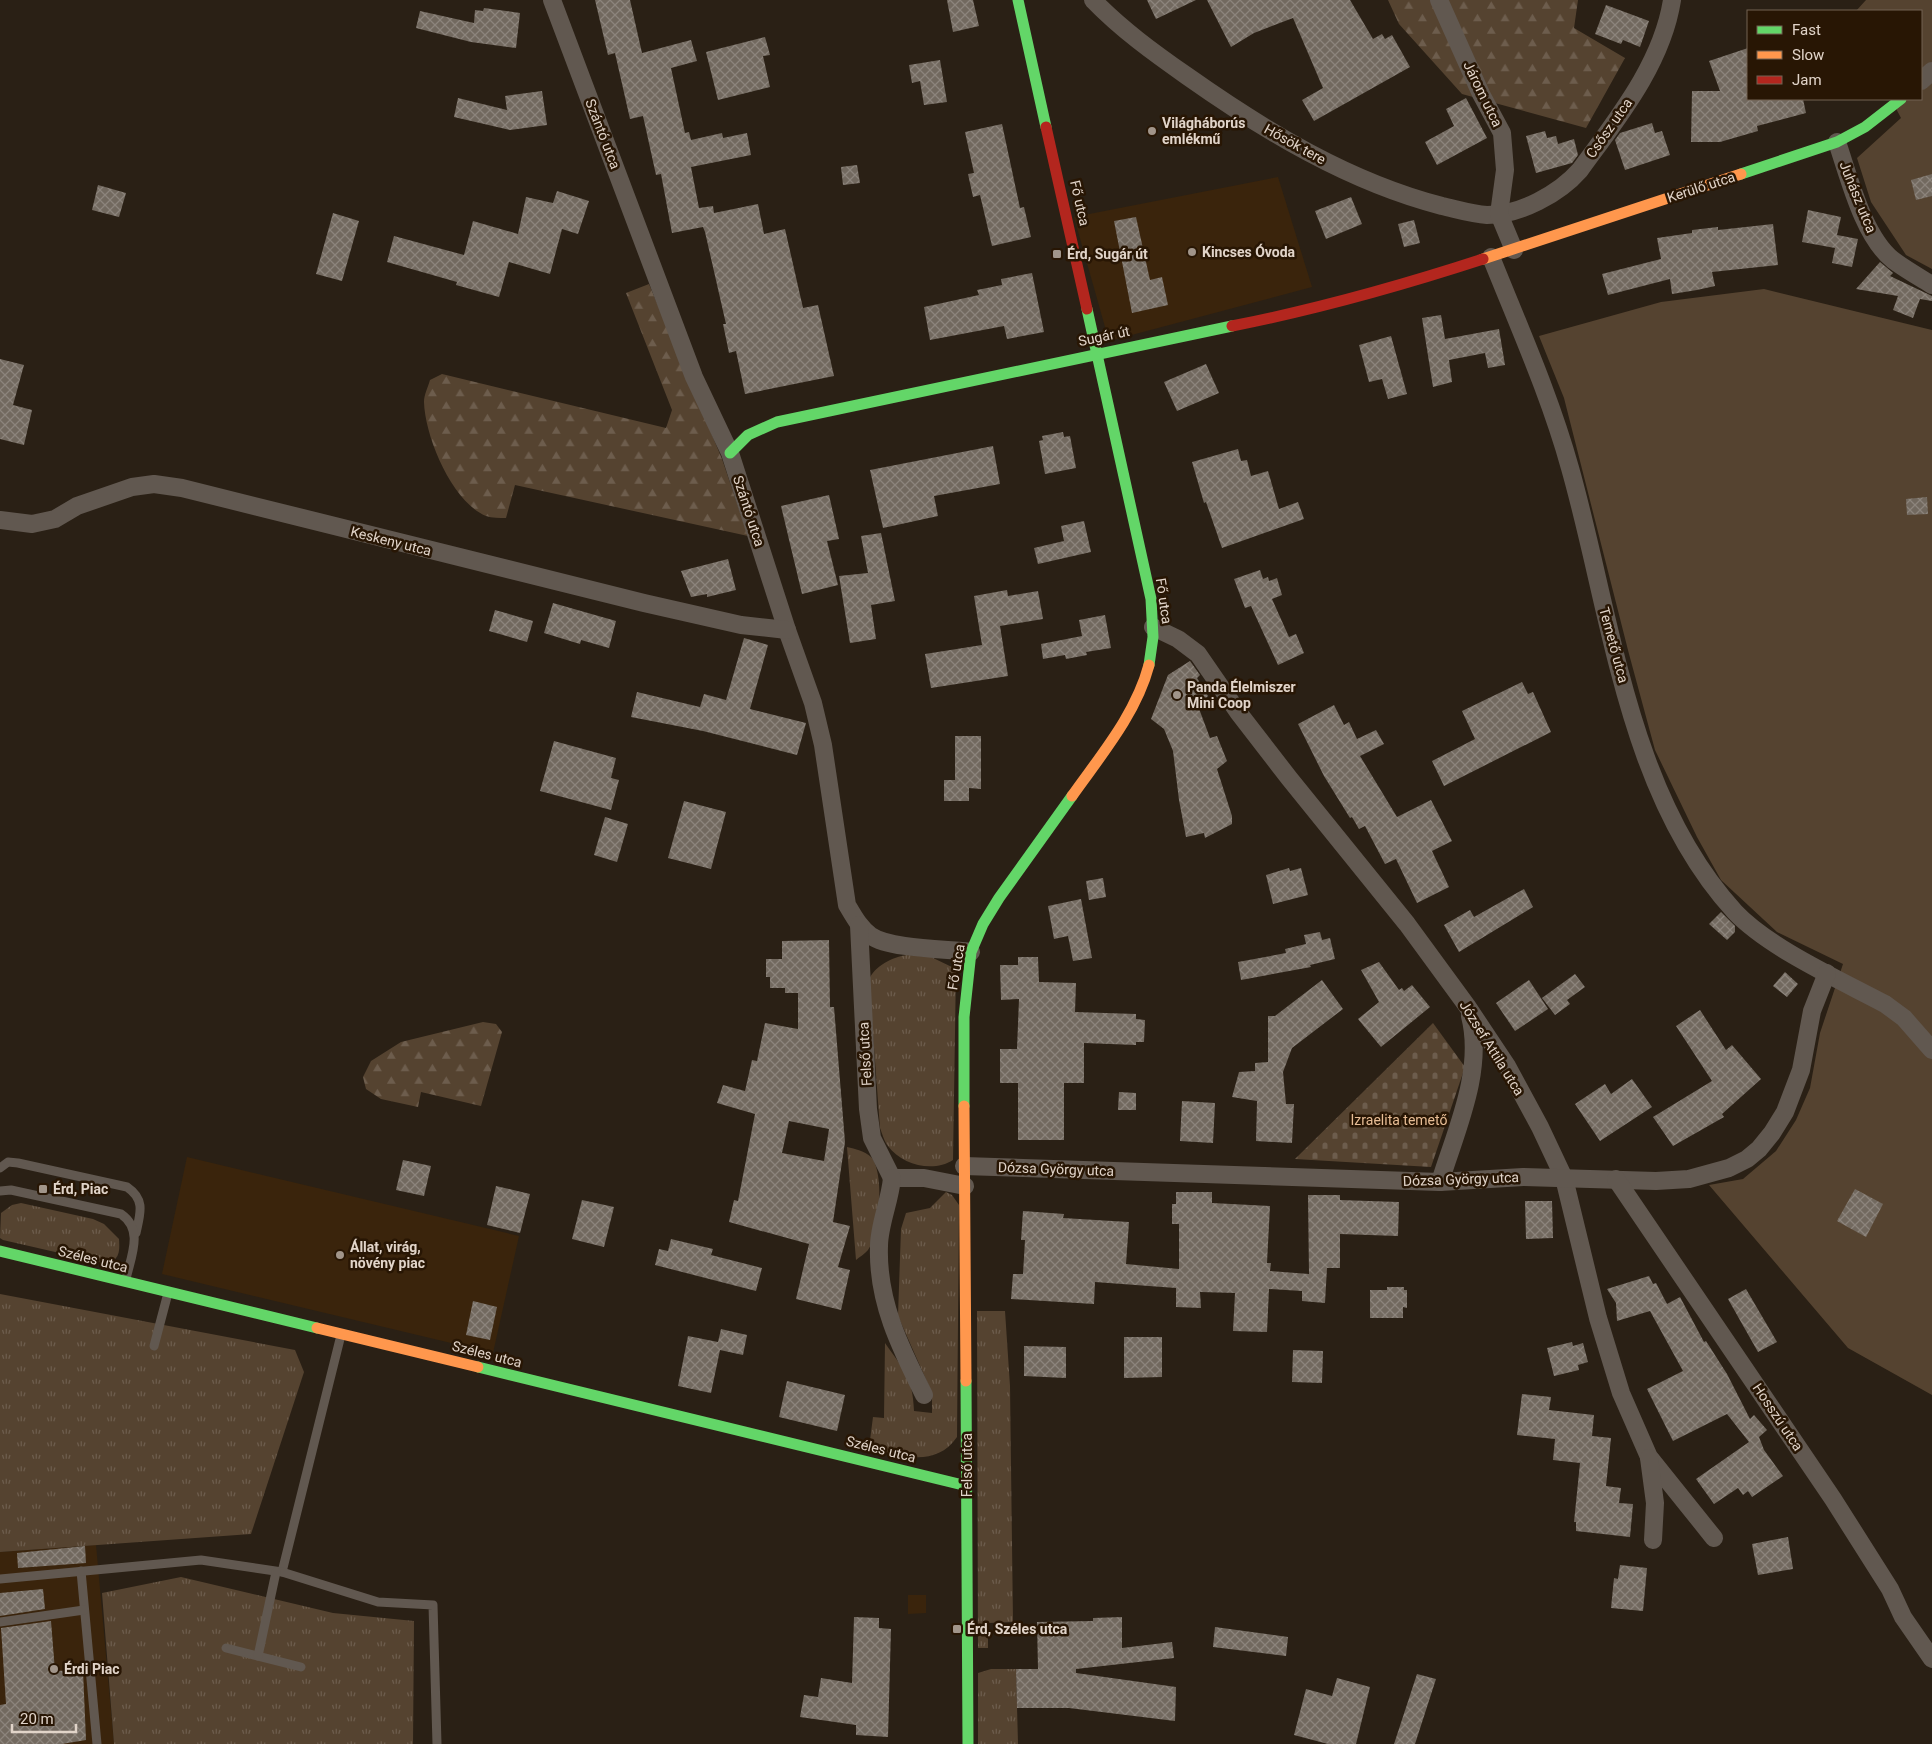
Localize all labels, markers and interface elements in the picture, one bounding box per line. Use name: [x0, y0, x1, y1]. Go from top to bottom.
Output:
legend: [1747, 10, 1922, 100]
text: Fast: [1792, 21, 1821, 39]
text: Slow: [1792, 46, 1824, 64]
street label: Járom utca: [1460, 59, 1506, 129]
text: Jam: [1792, 71, 1822, 89]
street label: Csősz utca: [1583, 95, 1635, 161]
street label: Szántó utca: [582, 97, 624, 171]
place label: Világháborús emlékmű: [1162, 115, 1245, 147]
street label: Hősök tere: [1261, 121, 1329, 167]
marker: Világháborús emlékmű: [1146, 125, 1158, 137]
street label: Juhász utca: [1836, 159, 1880, 235]
street label: Kerülő utca: [1665, 168, 1737, 206]
street label: Fő utca: [1067, 179, 1093, 227]
place label: Kincses Óvoda: [1202, 243, 1296, 260]
place label: Érd, Sugár út: [1067, 245, 1148, 262]
marker: Kincses Óvoda: [1186, 246, 1198, 258]
marker: Érd, Sugár út: [1051, 248, 1063, 260]
street label: Sugár út: [1077, 323, 1132, 349]
street label: Szántó utca: [730, 473, 768, 549]
street label: Keskeny utca: [349, 523, 433, 559]
street label: Fő utca: [1153, 577, 1175, 625]
street label: Temető utca: [1596, 605, 1632, 685]
place label: Panda Élelmiszer Mini Coop: [1187, 678, 1296, 711]
marker: Panda Élelmiszer Mini Coop: [1171, 689, 1183, 701]
street label: Fő utca: [944, 943, 968, 991]
street label: József Attila utca: [1456, 998, 1528, 1098]
street label: Felső utca: [855, 1021, 875, 1087]
park label: Izraelita temető: [1351, 1112, 1447, 1128]
street label: Dózsa György utca: [998, 1159, 1114, 1179]
street label: Dózsa György utca: [1403, 1169, 1519, 1189]
place label: Érd, Piac: [53, 1180, 108, 1197]
marker: Érd, Piac: [37, 1183, 49, 1195]
place label: Állat, virág, növény piac: [350, 1238, 425, 1271]
street label: Széles utca: [56, 1243, 130, 1275]
marker: Állat, virág, növény piac: [334, 1249, 346, 1261]
street label: Széles utca: [450, 1338, 524, 1370]
street label: Hosszú utca: [1750, 1380, 1806, 1454]
street label: Széles utca: [844, 1433, 918, 1465]
street label: Felső utca: [959, 1433, 975, 1497]
place label: Érd, Széles utca: [967, 1620, 1068, 1637]
marker: Érd, Széles utca: [951, 1623, 963, 1635]
place label: Érdi Piac: [64, 1660, 119, 1677]
marker: Érdi Piac: [48, 1663, 60, 1675]
scale bar: [12, 1702, 76, 1734]
text: 20 m: [20, 1710, 54, 1728]

